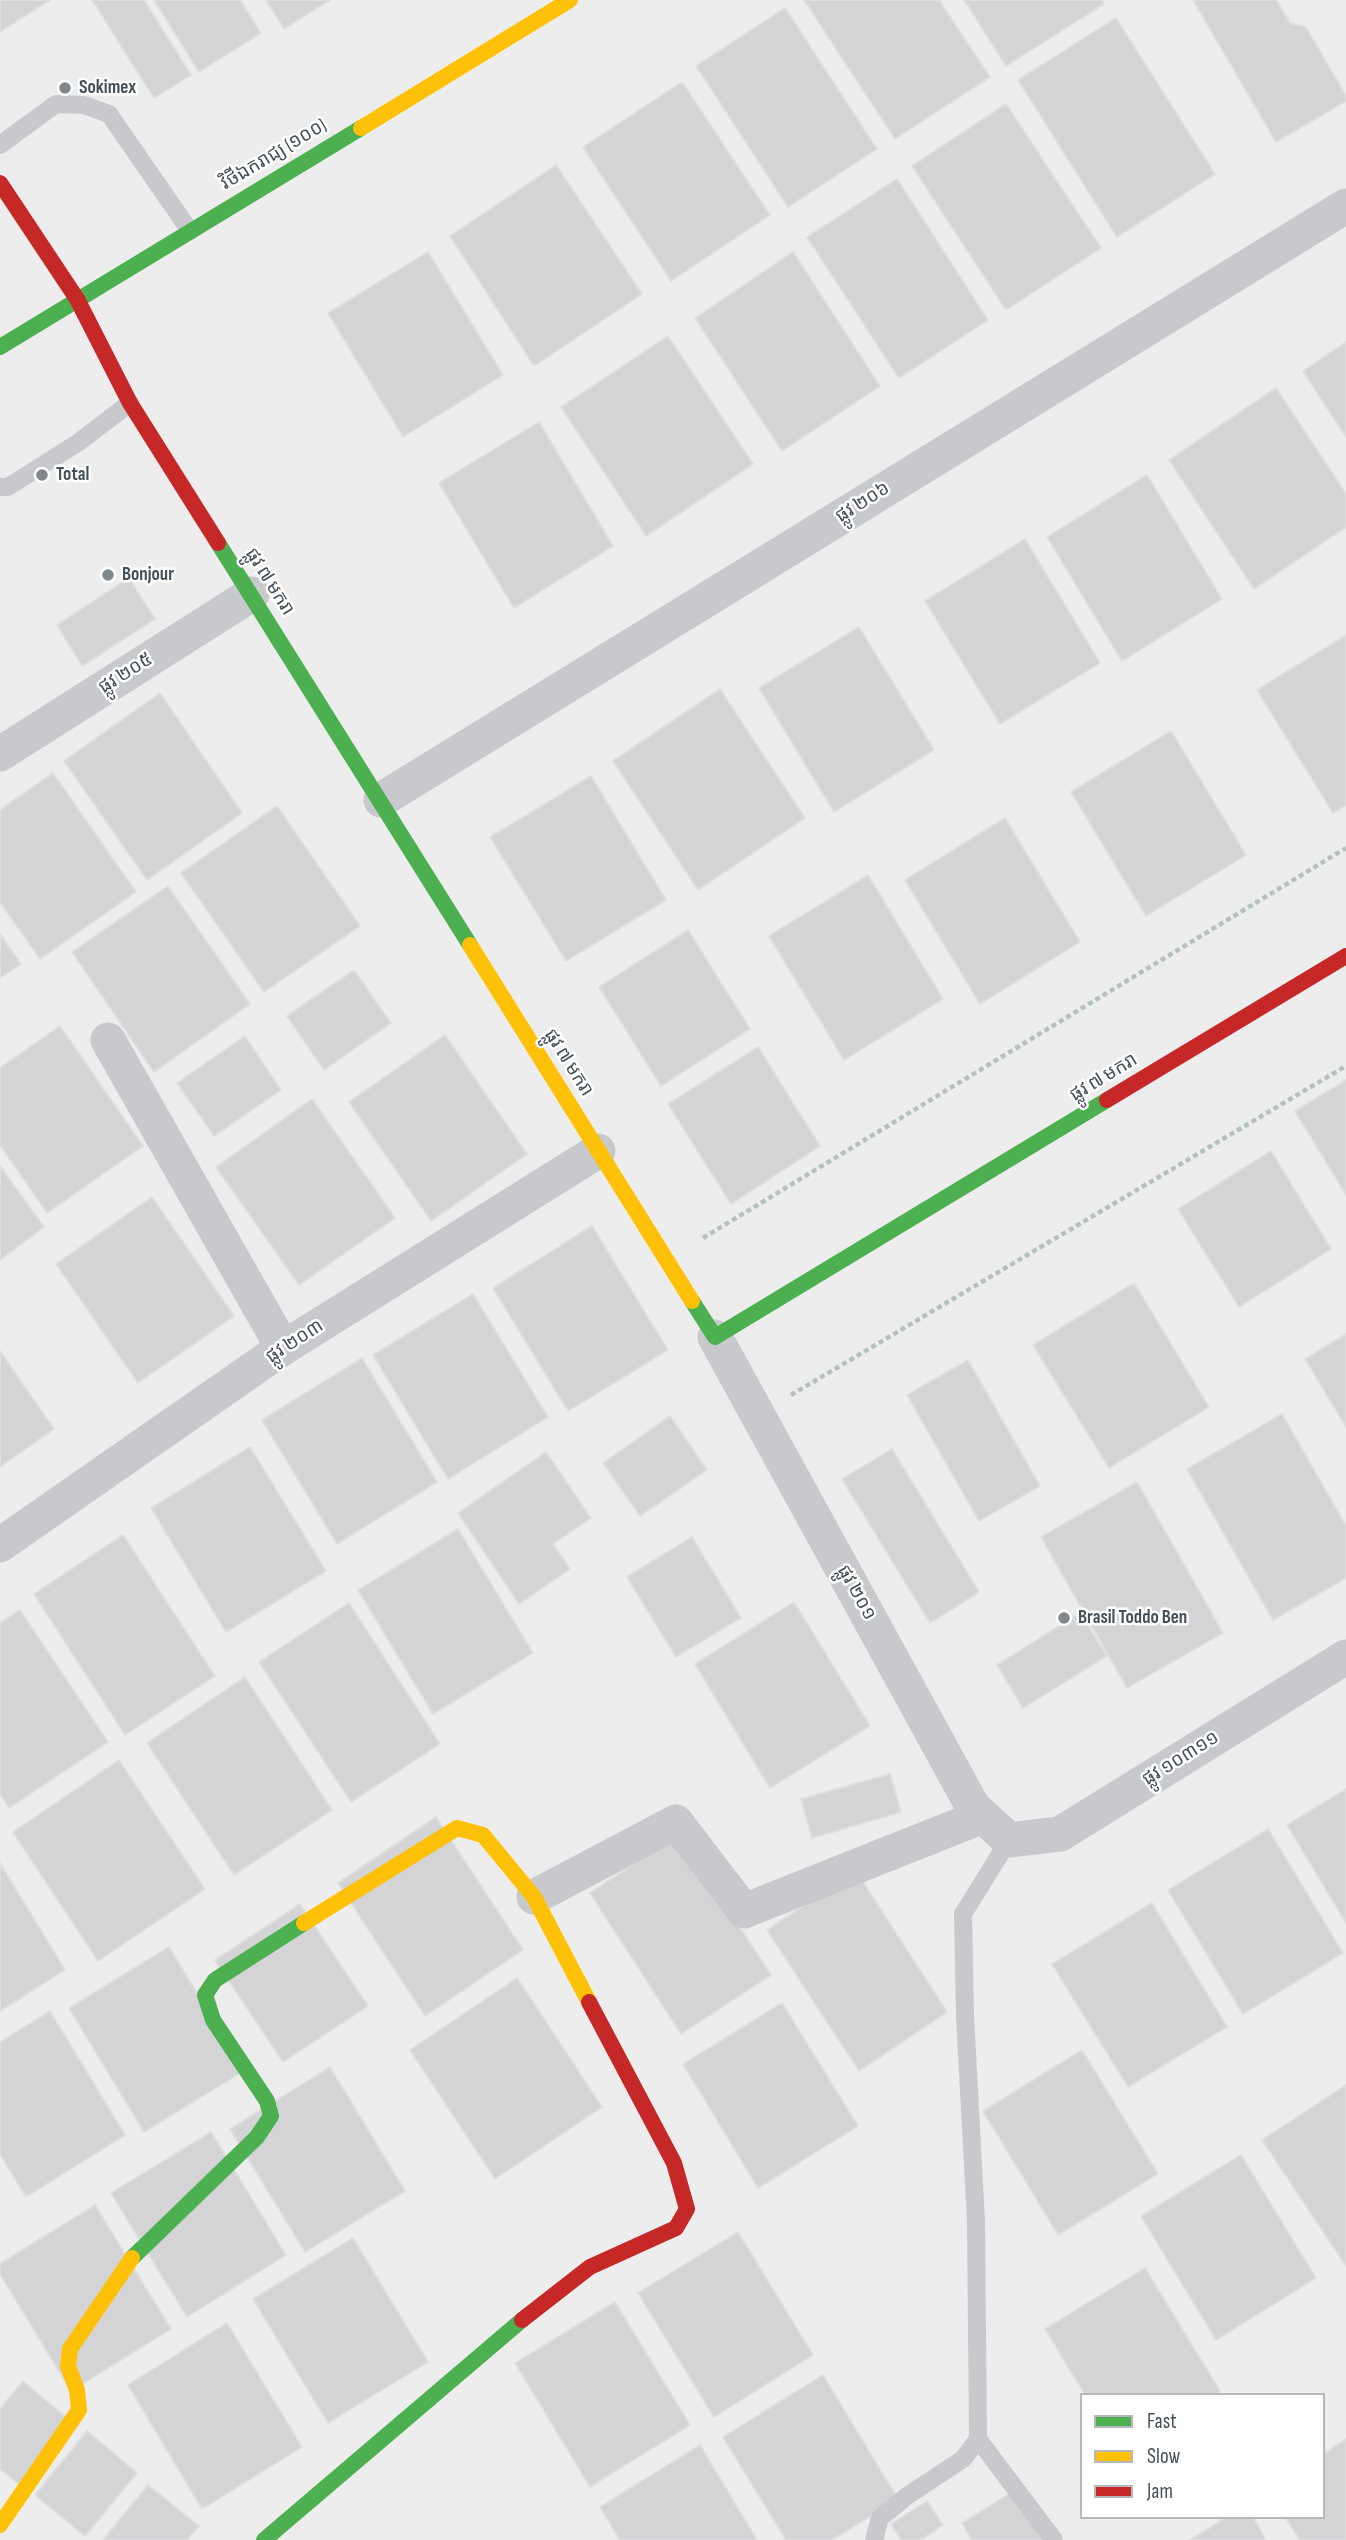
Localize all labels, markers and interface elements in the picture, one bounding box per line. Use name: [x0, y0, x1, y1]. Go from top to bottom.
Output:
place label: Sokimex: [79, 77, 136, 99]
marker: Sokimex: [57, 80, 73, 96]
street label: វិថីឯករាជ្យ (១០០): [217, 115, 331, 195]
place label: Total: [56, 464, 89, 486]
marker: Total: [34, 467, 50, 483]
street label: ផ្លូវ ២០៦: [832, 478, 894, 528]
street label: ផ្លូវ ៧ មករា: [239, 544, 299, 620]
place label: Bonjour: [122, 564, 174, 586]
marker: Bonjour: [100, 567, 116, 583]
street label: ផ្លូវ ២០៥: [95, 649, 157, 699]
street label: ផ្លូវ ៧ មករា: [538, 1025, 598, 1101]
street label: ផ្លូវ ៧ មករា: [1066, 1049, 1142, 1107]
street label: ផ្លូវ ២០៣: [262, 1315, 328, 1369]
street label: ផ្លូវ ២០១: [832, 1561, 880, 1625]
place label: Brasil Toddo Ben: [1078, 1607, 1187, 1629]
marker: Brasil Toddo Ben: [1056, 1610, 1072, 1626]
street label: ផ្លូវ ១០៣១១: [1139, 1727, 1223, 1791]
legend: [1080, 2393, 1325, 2519]
text: Fast: [1147, 2409, 1177, 2434]
text: Slow: [1147, 2444, 1180, 2469]
text: Jam: [1147, 2479, 1173, 2504]

